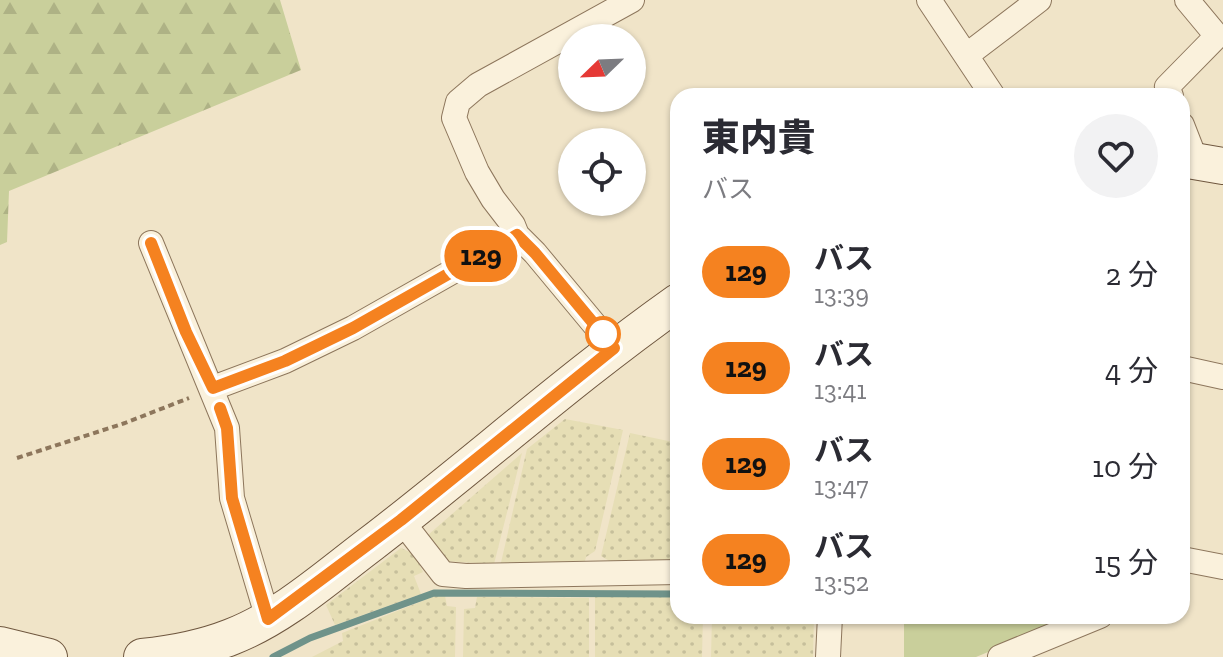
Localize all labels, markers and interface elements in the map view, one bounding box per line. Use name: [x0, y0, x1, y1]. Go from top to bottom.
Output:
north arrow: [558, 24, 646, 112]
map controls: [558, 24, 646, 216]
button: heart: [1074, 114, 1158, 198]
text: 東内貴: [702, 115, 816, 161]
button: locate: [558, 128, 646, 216]
text: バス: [702, 173, 754, 205]
line badge: 129: [435, 230, 527, 282]
text: 129: [460, 239, 502, 272]
text: バス: [814, 241, 874, 277]
text: 129: [725, 255, 767, 288]
text: 2 分: [1106, 257, 1158, 293]
text: 13:39: [814, 278, 869, 310]
unlabelled marker: [586, 317, 620, 351]
text: バス: [814, 337, 874, 373]
text: 129: [725, 351, 767, 384]
text: 4 分: [1105, 353, 1158, 389]
text: 13:41: [814, 374, 867, 406]
text: バス: [814, 433, 874, 469]
text: 129: [725, 447, 767, 480]
text: 10 分: [1092, 449, 1158, 485]
text: 13:47: [814, 470, 868, 502]
text: バス: [814, 529, 874, 565]
text: 129: [725, 543, 767, 576]
text: 15 分: [1094, 545, 1158, 581]
text: 13:52: [814, 566, 869, 598]

